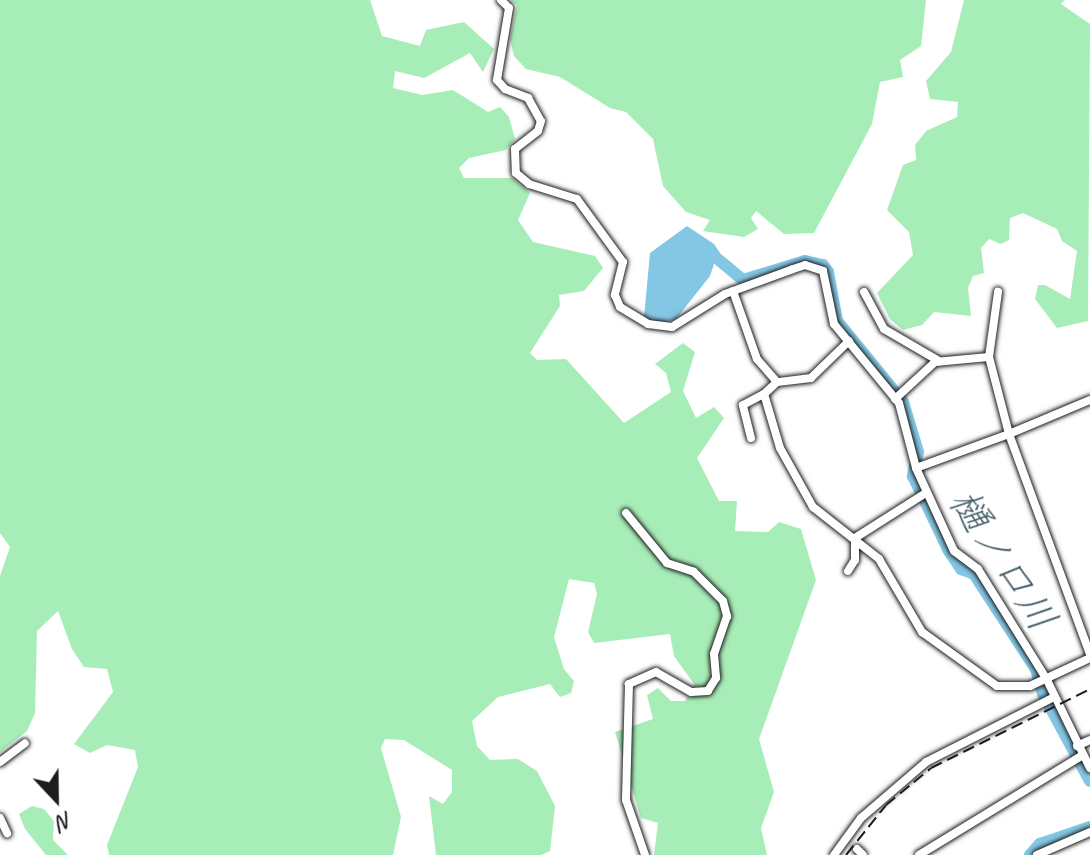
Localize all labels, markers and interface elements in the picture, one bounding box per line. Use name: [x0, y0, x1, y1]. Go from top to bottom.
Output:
water label: 樋ノ口川: [939, 480, 1067, 640]
north arrow: [16, 759, 96, 839]
text: N: [53, 806, 77, 837]

